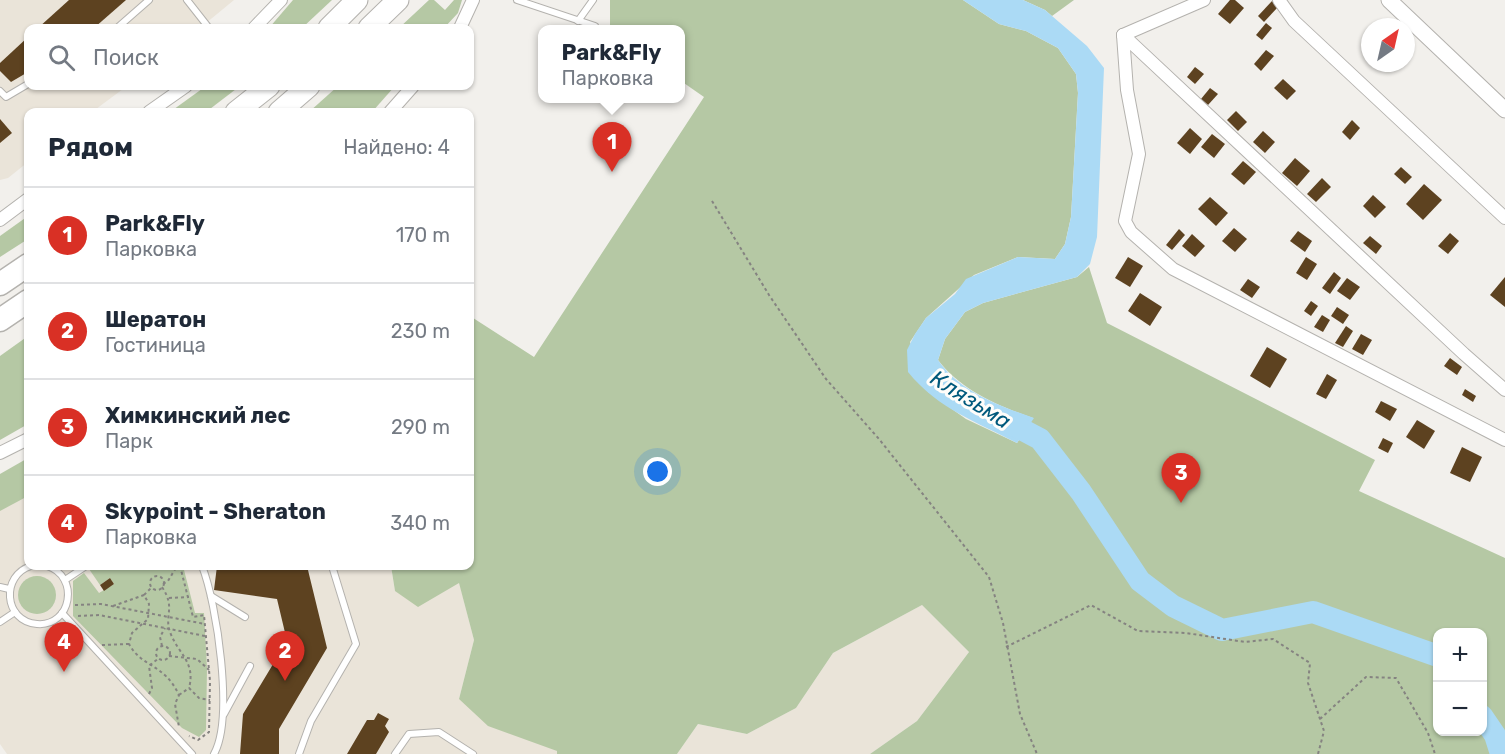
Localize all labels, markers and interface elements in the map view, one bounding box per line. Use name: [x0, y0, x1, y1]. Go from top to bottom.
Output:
north arrow: [1361, 18, 1415, 72]
search box: [24, 24, 474, 90]
popup: [538, 25, 685, 103]
text: Park&Fly: [562, 39, 661, 66]
icon: search: [45, 41, 78, 74]
text: Поиск: [93, 44, 159, 71]
text: Парковка: [562, 66, 654, 90]
pin: 1: [592, 122, 632, 172]
text: Рядом: [48, 132, 133, 163]
text: Найдено: 4: [343, 135, 450, 159]
text: Park&Fly: [105, 210, 205, 237]
text: 1: [63, 223, 72, 247]
text: 170 m: [396, 223, 450, 247]
text: Парковка: [105, 237, 197, 261]
text: Шератон: [105, 306, 206, 333]
text: 2: [61, 319, 74, 343]
text: 230 m: [391, 319, 450, 343]
text: Гостиница: [105, 333, 206, 357]
water label: Клязьма: [926, 364, 1016, 435]
text: Химкинский лес: [105, 402, 290, 429]
text: 3: [61, 415, 74, 439]
text: 290 m: [391, 415, 450, 439]
text: Парк: [105, 429, 153, 453]
pin: 3: [1162, 454, 1200, 503]
your location: [643, 457, 672, 486]
text: Skypoint - Sheraton: [105, 498, 326, 525]
text: 4: [61, 511, 74, 535]
text: 340 m: [390, 511, 450, 535]
text: Парковка: [105, 525, 197, 549]
pin: 4: [44, 622, 84, 672]
map controls: [1433, 628, 1487, 736]
button: +: [1433, 628, 1487, 682]
pin: 2: [266, 632, 304, 681]
button: −: [1433, 682, 1487, 736]

